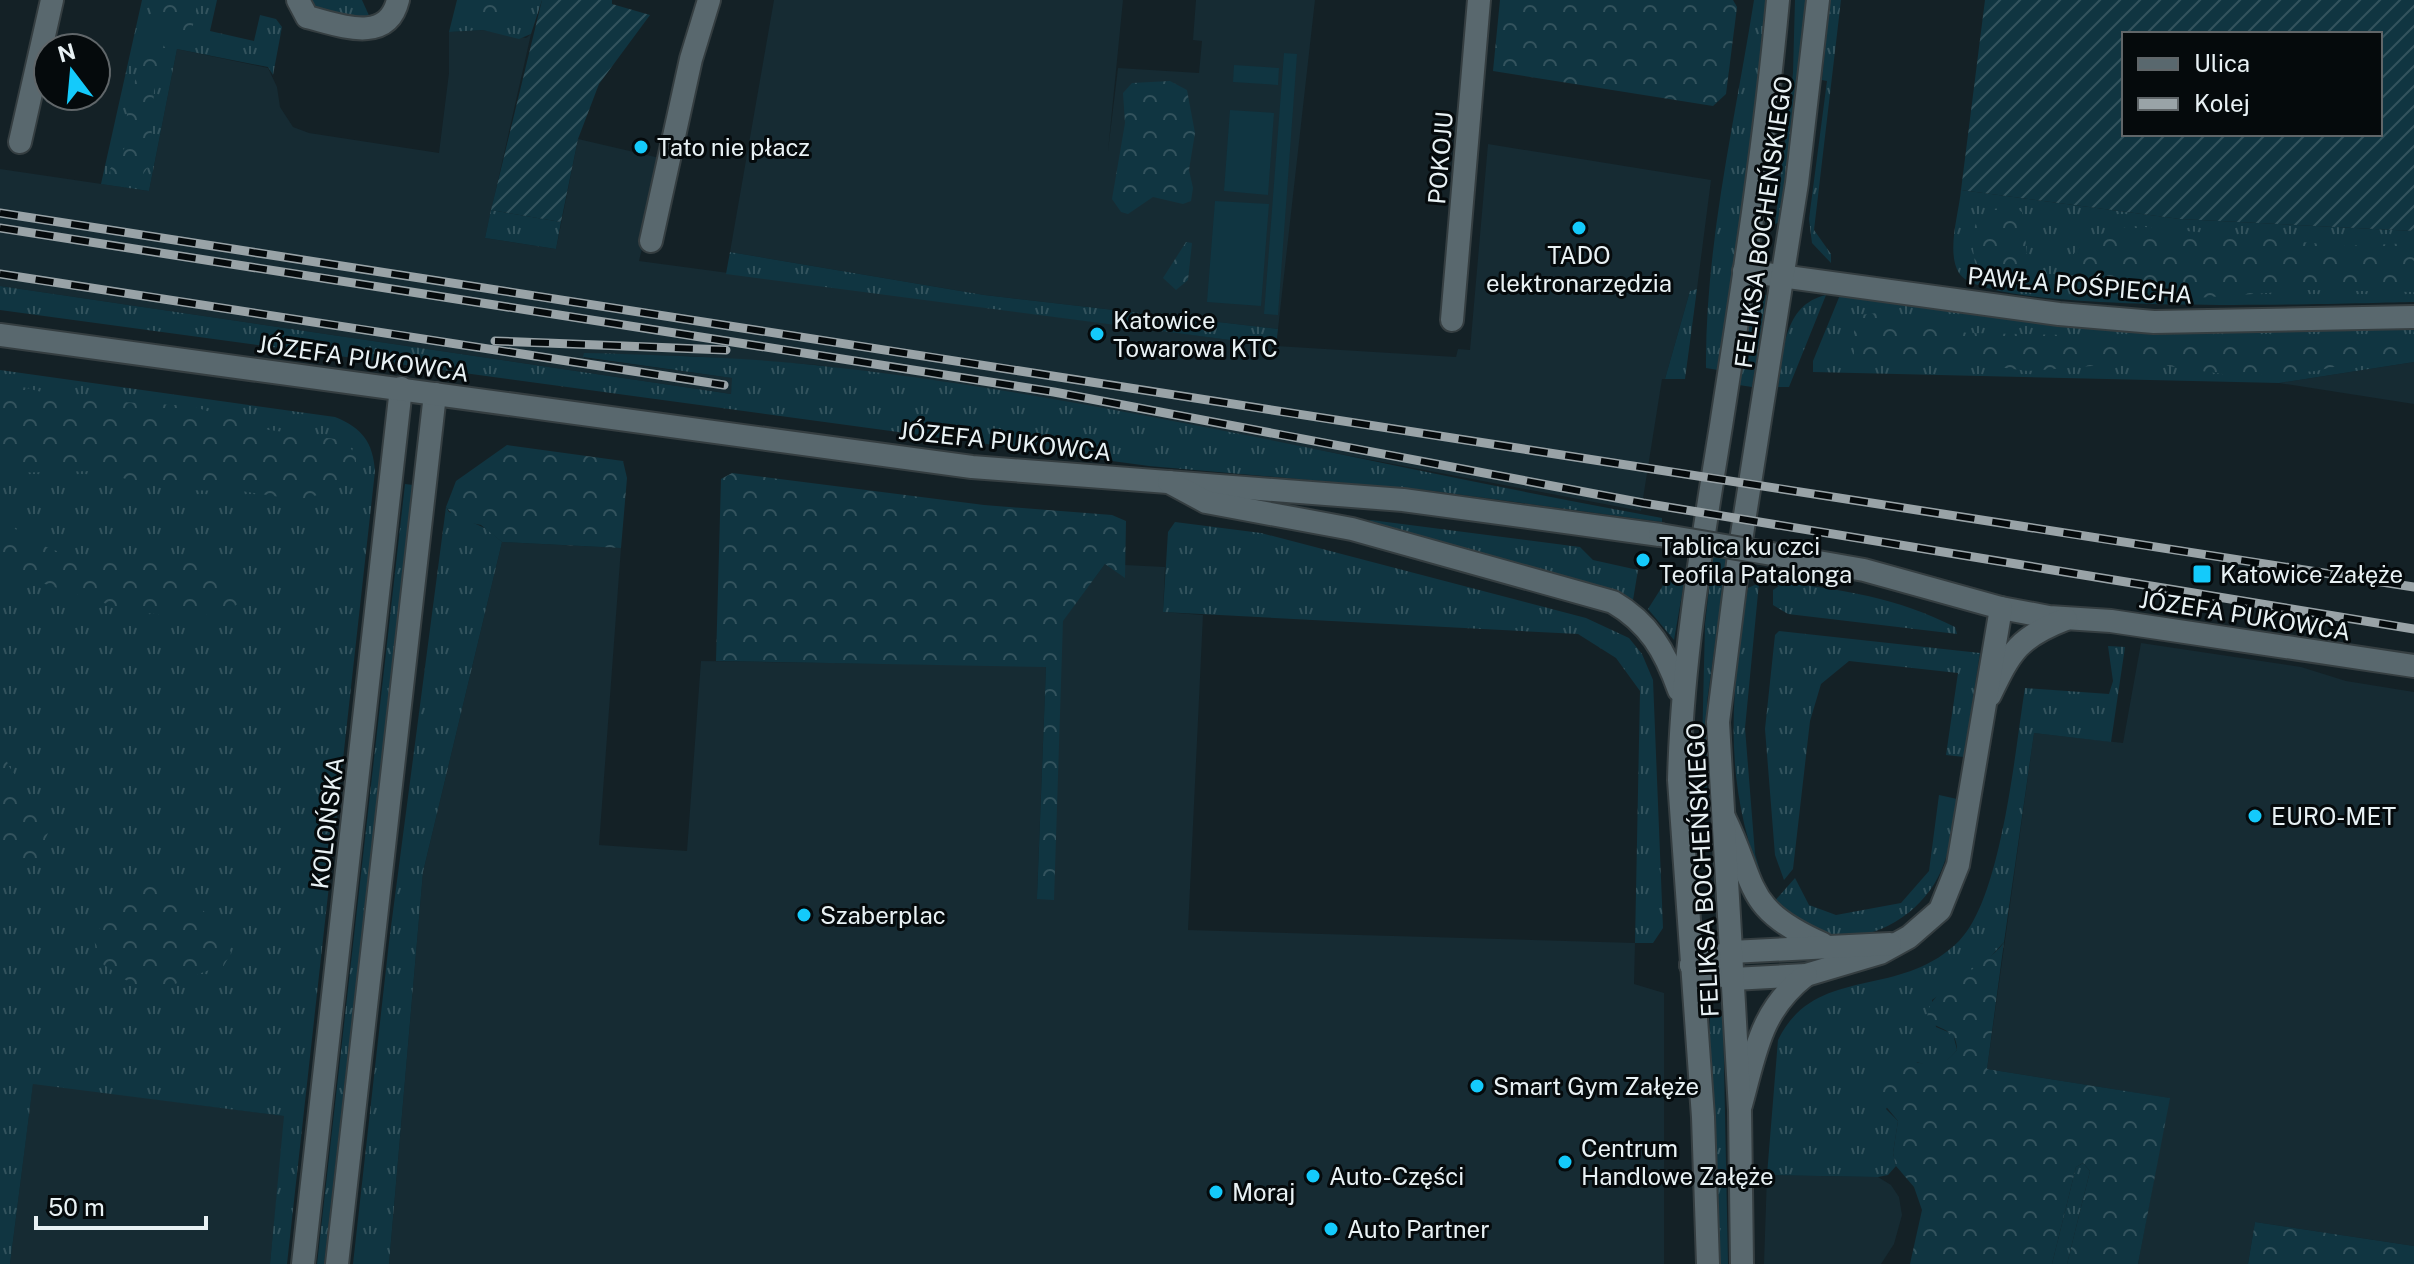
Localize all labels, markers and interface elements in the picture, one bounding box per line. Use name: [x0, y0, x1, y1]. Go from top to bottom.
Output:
north arrow: [32, 32, 112, 112]
legend: [2122, 32, 2382, 136]
text: N: [55, 38, 78, 68]
text: Ulica: [2194, 49, 2250, 77]
street label: FELIKSA BOCHEŃSKIEGO: [1729, 74, 1797, 370]
text: Kolej: [2194, 89, 2250, 117]
street label: POKOJU: [1422, 111, 1458, 205]
place label: Tato nie płacz: [657, 133, 810, 161]
marker: Tato nie płacz: [632, 138, 650, 156]
marker: TADO elektronarzędzia: [1570, 219, 1588, 237]
place label: TADO elektronarzędzia: [1486, 241, 1672, 297]
street label: PAWŁA POŚPIECHA: [1966, 261, 2194, 309]
place label: Katowice Towarowa KTC: [1113, 306, 1278, 362]
marker: Katowice Towarowa KTC: [1088, 325, 1106, 343]
street label: JÓZEFA PUKOWCA: [255, 329, 471, 387]
street label: JÓZEFA PUKOWCA: [897, 416, 1113, 466]
place label: Tablica ku czci Teofila Patalonga: [1659, 532, 1852, 588]
marker: Tablica ku czci Teofila Patalonga: [1634, 551, 1652, 569]
place label: Katowice Załęże: [2220, 560, 2403, 588]
marker: Katowice Załęże: [2191, 563, 2213, 585]
street label: JÓZEFA PUKOWCA: [2137, 584, 2353, 646]
street label: FELIKSA BOCHEŃSKIEGO: [1680, 722, 1724, 1018]
street label: KOLOŃSKA: [305, 755, 349, 891]
place label: EURO-MET: [2271, 802, 2396, 830]
marker: EURO-MET: [2246, 807, 2264, 825]
place label: Szaberplac: [820, 901, 946, 929]
marker: Szaberplac: [795, 906, 813, 924]
place label: Smart Gym Załęże: [1493, 1072, 1699, 1100]
marker: Smart Gym Załęże: [1468, 1077, 1486, 1095]
place label: Centrum Handlowe Załęże: [1581, 1134, 1774, 1190]
marker: Centrum Handlowe Załęże: [1556, 1153, 1574, 1171]
place label: Auto-Części: [1329, 1162, 1464, 1190]
marker: Auto-Części: [1304, 1167, 1322, 1185]
place label: Moraj: [1232, 1178, 1295, 1206]
scale bar: [36, 1180, 206, 1230]
marker: Moraj: [1207, 1183, 1225, 1201]
text: 50 m: [48, 1193, 105, 1221]
place label: Auto Partner: [1347, 1215, 1490, 1243]
marker: Auto Partner: [1322, 1220, 1340, 1238]

